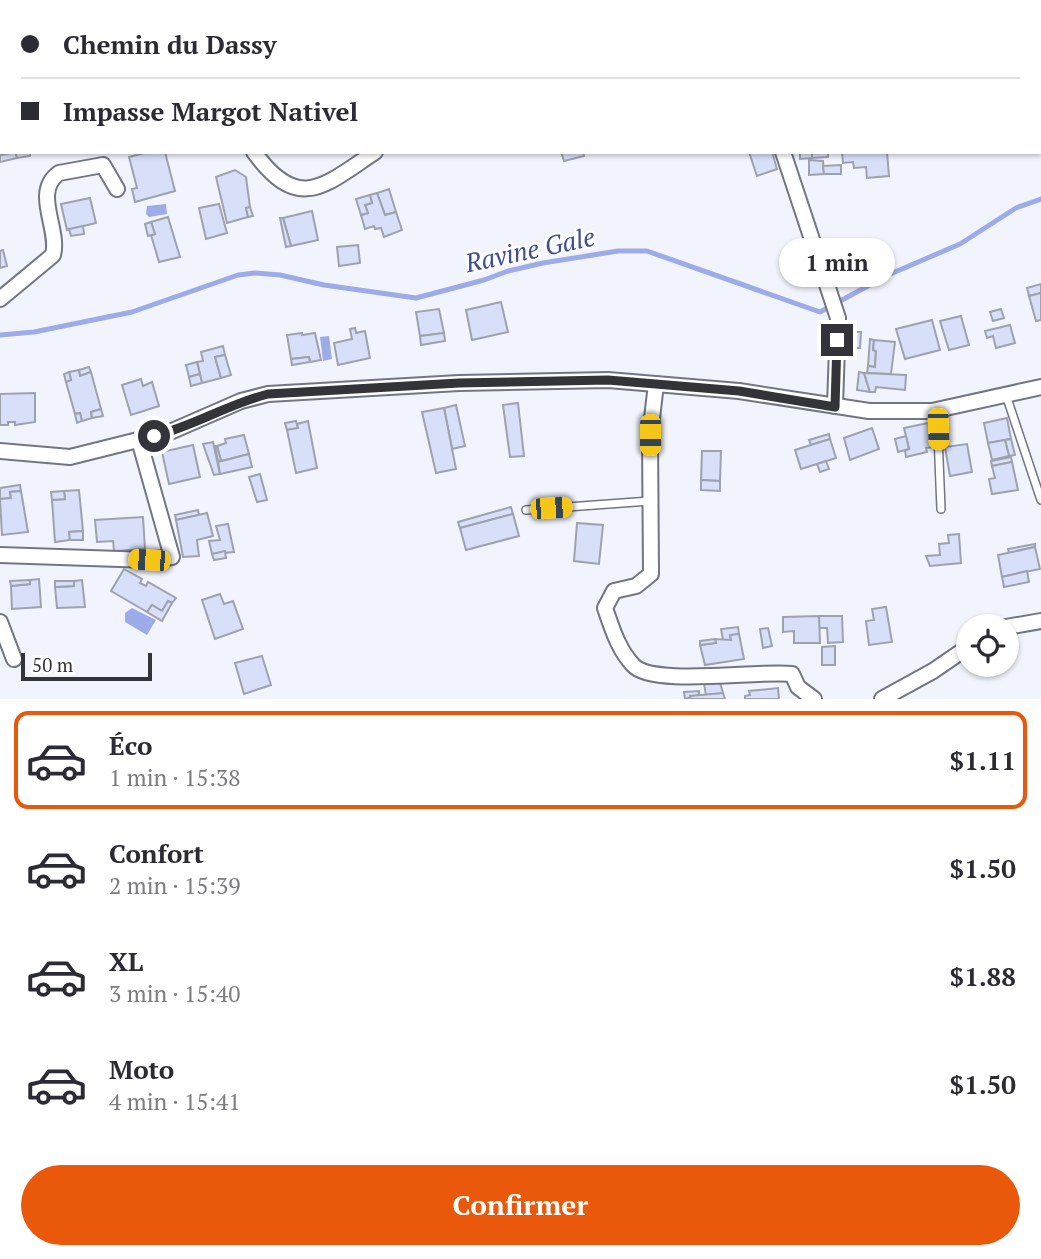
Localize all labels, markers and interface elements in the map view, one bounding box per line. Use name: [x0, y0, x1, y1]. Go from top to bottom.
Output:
text: Chemin du Dassy: [63, 27, 277, 61]
text: Impasse Margot Nativel: [63, 94, 358, 128]
water label: Ravine Gale: [461, 219, 598, 280]
callout: 1 min: [779, 238, 895, 288]
text: 1 min: [806, 247, 868, 278]
route end: [821, 324, 853, 356]
car: [927, 408, 950, 450]
car: [640, 414, 661, 456]
route start: [138, 420, 170, 452]
car: [530, 496, 573, 520]
car: [128, 548, 171, 572]
map controls: [956, 614, 1019, 677]
button: locate: [956, 614, 1019, 677]
scale bar: [21, 650, 152, 682]
text: 50 m: [32, 652, 73, 677]
text: Éco: [109, 728, 152, 762]
icon: car: [25, 729, 88, 792]
text: $1.11: [950, 743, 1016, 777]
text: 1 min · 15:38: [109, 762, 241, 793]
text: Confort: [109, 836, 204, 870]
icon: car: [25, 837, 88, 900]
text: $1.50: [950, 851, 1016, 885]
text: 2 min · 15:39: [109, 870, 241, 901]
text: XL: [109, 944, 143, 978]
icon: car: [25, 945, 88, 1008]
text: $1.88: [950, 959, 1016, 993]
text: 3 min · 15:40: [109, 978, 241, 1009]
text: Moto: [109, 1052, 174, 1086]
icon: car: [25, 1053, 88, 1116]
text: $1.50: [950, 1067, 1016, 1101]
text: 4 min · 15:41: [109, 1086, 241, 1117]
button: Confirmer: [21, 1165, 1020, 1245]

